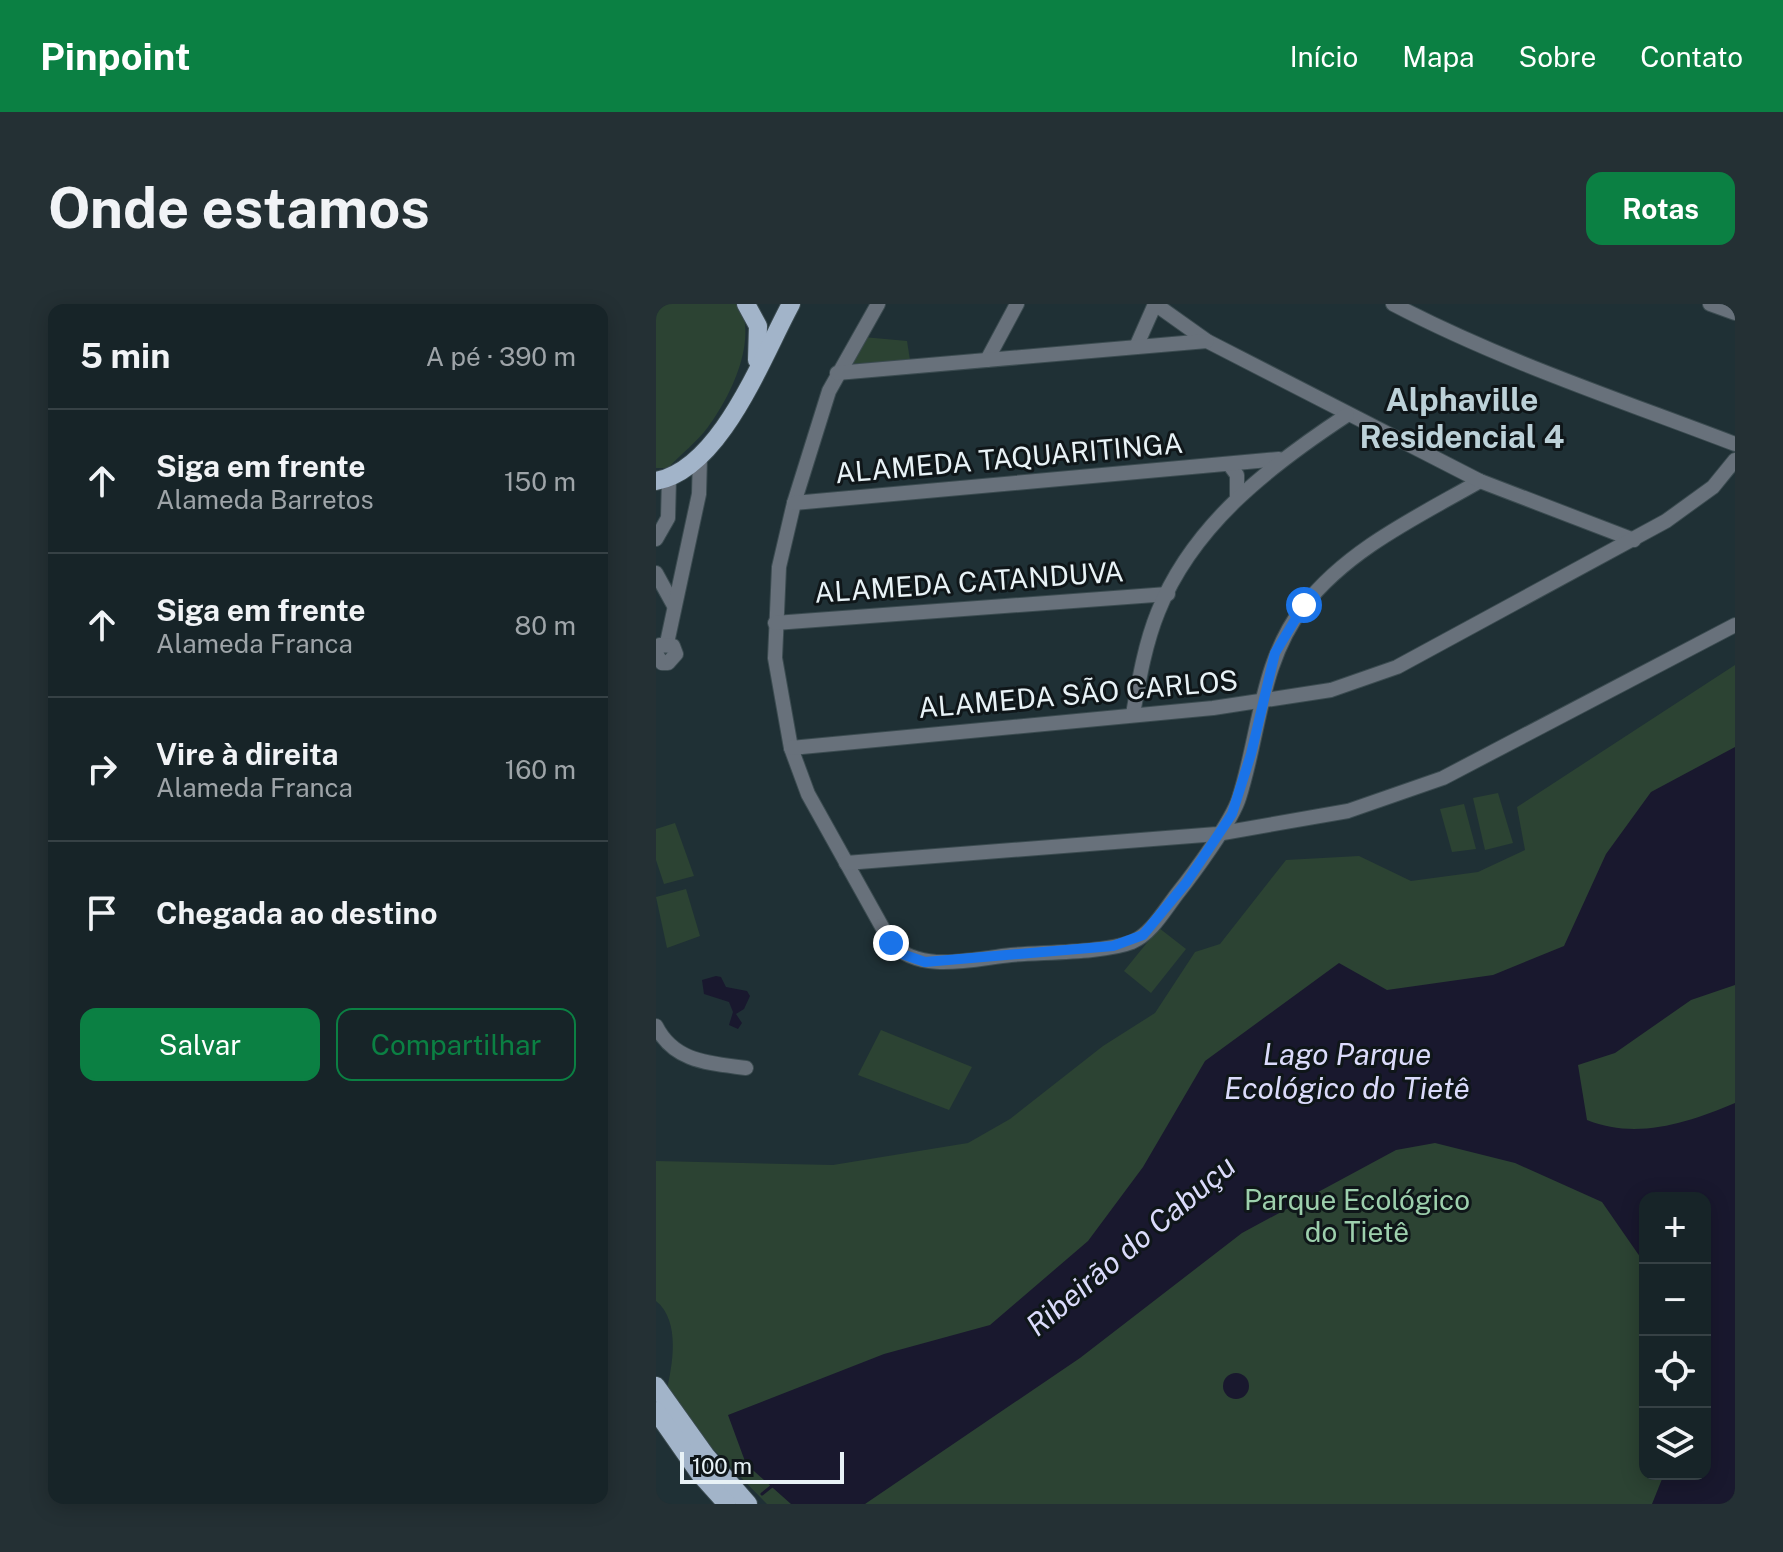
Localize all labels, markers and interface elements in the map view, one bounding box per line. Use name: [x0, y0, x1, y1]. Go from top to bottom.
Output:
text: Pinpoint: [40, 34, 190, 79]
text: Início: [1290, 40, 1358, 73]
text: Mapa: [1402, 40, 1474, 73]
text: Sobre: [1518, 40, 1596, 73]
text: Contato: [1640, 40, 1743, 73]
button: Rotas: [1586, 172, 1735, 245]
text: Onde estamos: [48, 175, 430, 241]
text: 5 min: [80, 336, 170, 376]
text: A pé · 390 m: [426, 341, 576, 372]
district label: Alphaville Residencial 4: [1359, 381, 1565, 455]
street label: ALAMEDA TAQUARITINGA: [834, 426, 1184, 489]
text: Siga em frente: [156, 448, 366, 484]
icon: ahead: [80, 459, 124, 503]
text: 150 m: [504, 466, 576, 497]
text: Alameda Barretos: [156, 484, 374, 515]
street label: ALAMEDA CATANDUVA: [813, 554, 1125, 609]
route start: [1286, 587, 1322, 623]
text: Siga em frente: [156, 592, 366, 628]
icon: ahead: [80, 603, 124, 647]
text: 80 m: [515, 610, 576, 641]
text: Alameda Franca: [156, 628, 353, 659]
street label: ALAMEDA SÃO CARLOS: [917, 663, 1239, 724]
text: Vire à direita: [156, 736, 339, 772]
icon: right: [80, 747, 124, 791]
text: 160 m: [505, 754, 576, 785]
text: Alameda Franca: [156, 772, 353, 803]
icon: arrive: [80, 891, 124, 935]
text: Chegada ao destino: [156, 895, 437, 931]
route end: [873, 925, 909, 961]
button: Salvar: [80, 1008, 320, 1081]
button: Compartilhar: [336, 1008, 576, 1081]
water label: Lago Parque Ecológico do Tietê: [1224, 1036, 1470, 1106]
water label: Ribeirão do Cabuçu: [1019, 1147, 1242, 1343]
park label: Parque Ecológico do Tietê: [1244, 1183, 1470, 1248]
map controls: [1639, 1192, 1711, 1480]
button: +: [1639, 1192, 1711, 1264]
button: −: [1639, 1264, 1711, 1336]
button: locate: [1639, 1336, 1711, 1408]
button: layers: [1639, 1408, 1711, 1480]
scale bar: [680, 1448, 844, 1484]
text: 100 m: [692, 1453, 752, 1479]

